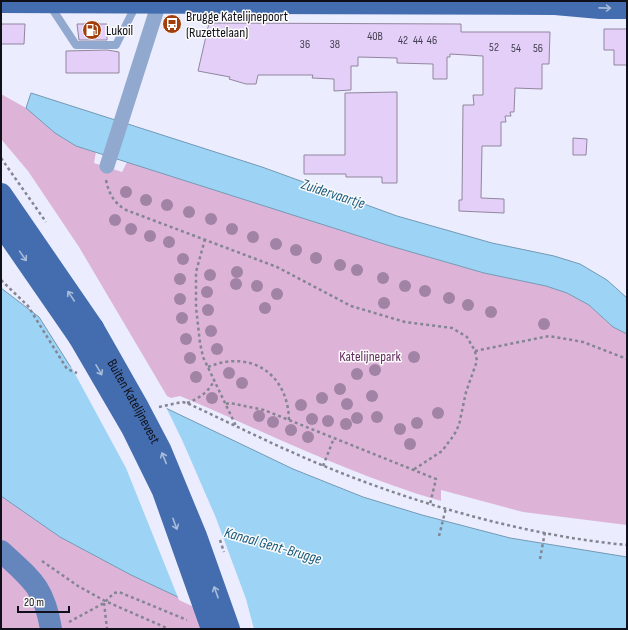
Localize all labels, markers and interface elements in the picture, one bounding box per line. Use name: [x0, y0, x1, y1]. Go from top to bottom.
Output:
one-way arrow: [598, 4, 611, 12]
place label: Brugge Katelijnepoort (Ruzettelaan): [186, 8, 288, 41]
bus stop icon: Brugge Katelijnepoort (Ruzettelaan): [161, 13, 183, 35]
fuel station icon: Lukoil: [81, 19, 103, 41]
place label: Lukoil: [106, 22, 133, 39]
house number: 40B: [367, 29, 383, 44]
house number: 42: [398, 33, 408, 48]
house number: 44: [413, 33, 423, 48]
house number: 46: [427, 33, 437, 48]
house number: 36: [300, 37, 310, 52]
house number: 38: [330, 37, 340, 52]
house number: 52: [489, 40, 499, 55]
house number: 54: [511, 41, 521, 56]
house number: 56: [533, 41, 543, 56]
water label: Zuidervaartje: [298, 174, 368, 213]
one-way arrow: [19, 250, 27, 261]
one-way arrow: [67, 290, 75, 301]
park label: Katelijnepark: [339, 348, 401, 365]
street label: Buiten Katelijnevest: [104, 356, 164, 446]
one-way arrow: [96, 364, 104, 376]
one-way arrow: [159, 453, 167, 465]
one-way arrow: [172, 517, 179, 530]
water label: Kanaal Gent-Brugge: [222, 523, 324, 569]
one-way arrow: [212, 586, 219, 599]
scale bar: [18, 588, 69, 614]
text: 20 m: [24, 595, 44, 610]

